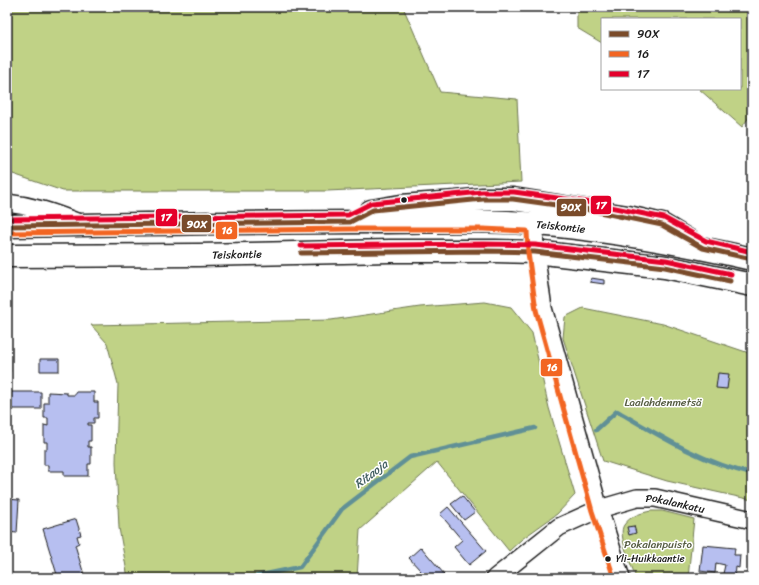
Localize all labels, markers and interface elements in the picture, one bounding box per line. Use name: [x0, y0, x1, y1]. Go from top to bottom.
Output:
legend: [601, 18, 741, 90]
text: 90X: [637, 23, 660, 45]
text: 16: [637, 43, 649, 65]
text: 17: [637, 63, 650, 85]
unlabelled marker: [399, 195, 409, 205]
line badge: 17: [590, 195, 612, 215]
text: 17: [596, 196, 608, 215]
line badge: 90X: [556, 198, 587, 217]
text: 90X: [561, 198, 582, 217]
line badge: 17: [155, 208, 178, 227]
text: 17: [161, 208, 173, 227]
line badge: 90X: [181, 214, 212, 233]
street label: Teiskontie: [535, 214, 587, 239]
text: 90X: [187, 215, 208, 234]
line badge: 16: [215, 221, 238, 240]
text: 16: [222, 221, 232, 240]
street label: Teiskontie: [212, 244, 262, 264]
line badge: 16: [540, 358, 563, 377]
text: 16: [547, 358, 557, 377]
park label: Laalahdenmetsä: [624, 393, 702, 412]
water label: Ritaoja: [349, 453, 393, 494]
street label: Pokalankatu: [646, 488, 707, 519]
park label: Pokalanpuisto: [624, 535, 693, 554]
place label: Yli-Huikkaantie: [616, 550, 685, 568]
marker: Yli-Huikkaantie: [603, 554, 613, 564]

